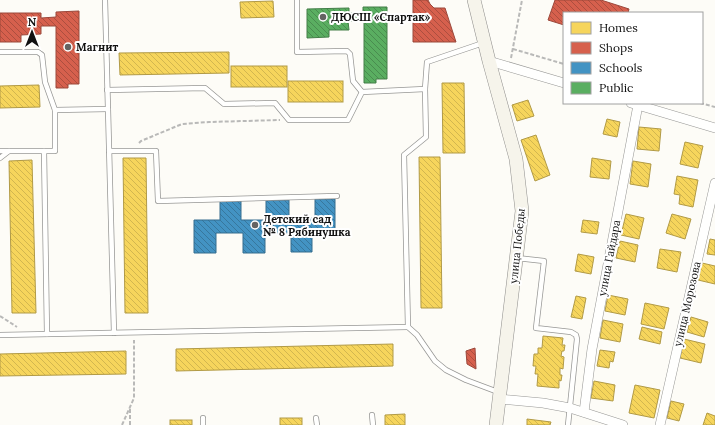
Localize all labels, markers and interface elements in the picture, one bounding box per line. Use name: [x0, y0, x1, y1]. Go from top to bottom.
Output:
place label: ДЮСШ «Спартак»: [331, 10, 431, 24]
north arrow: [12, 12, 52, 52]
marker: ДЮСШ «Спартак»: [318, 12, 328, 22]
legend: [563, 12, 703, 104]
text: N: [28, 15, 37, 29]
text: Homes: [599, 20, 638, 35]
place label: Магнит: [76, 40, 118, 54]
text: Shops: [599, 40, 633, 55]
marker: Магнит: [63, 42, 73, 52]
text: Schools: [599, 60, 643, 75]
text: Public: [599, 80, 633, 95]
street label: улица Победы: [506, 208, 528, 284]
place label: Детский сад № 8 Рябинушка: [263, 212, 351, 239]
street label: улица Гайдара: [595, 218, 623, 297]
marker: Детский сад № 8 Рябинушка: [250, 220, 260, 230]
street label: улица Морозова: [670, 260, 704, 348]

